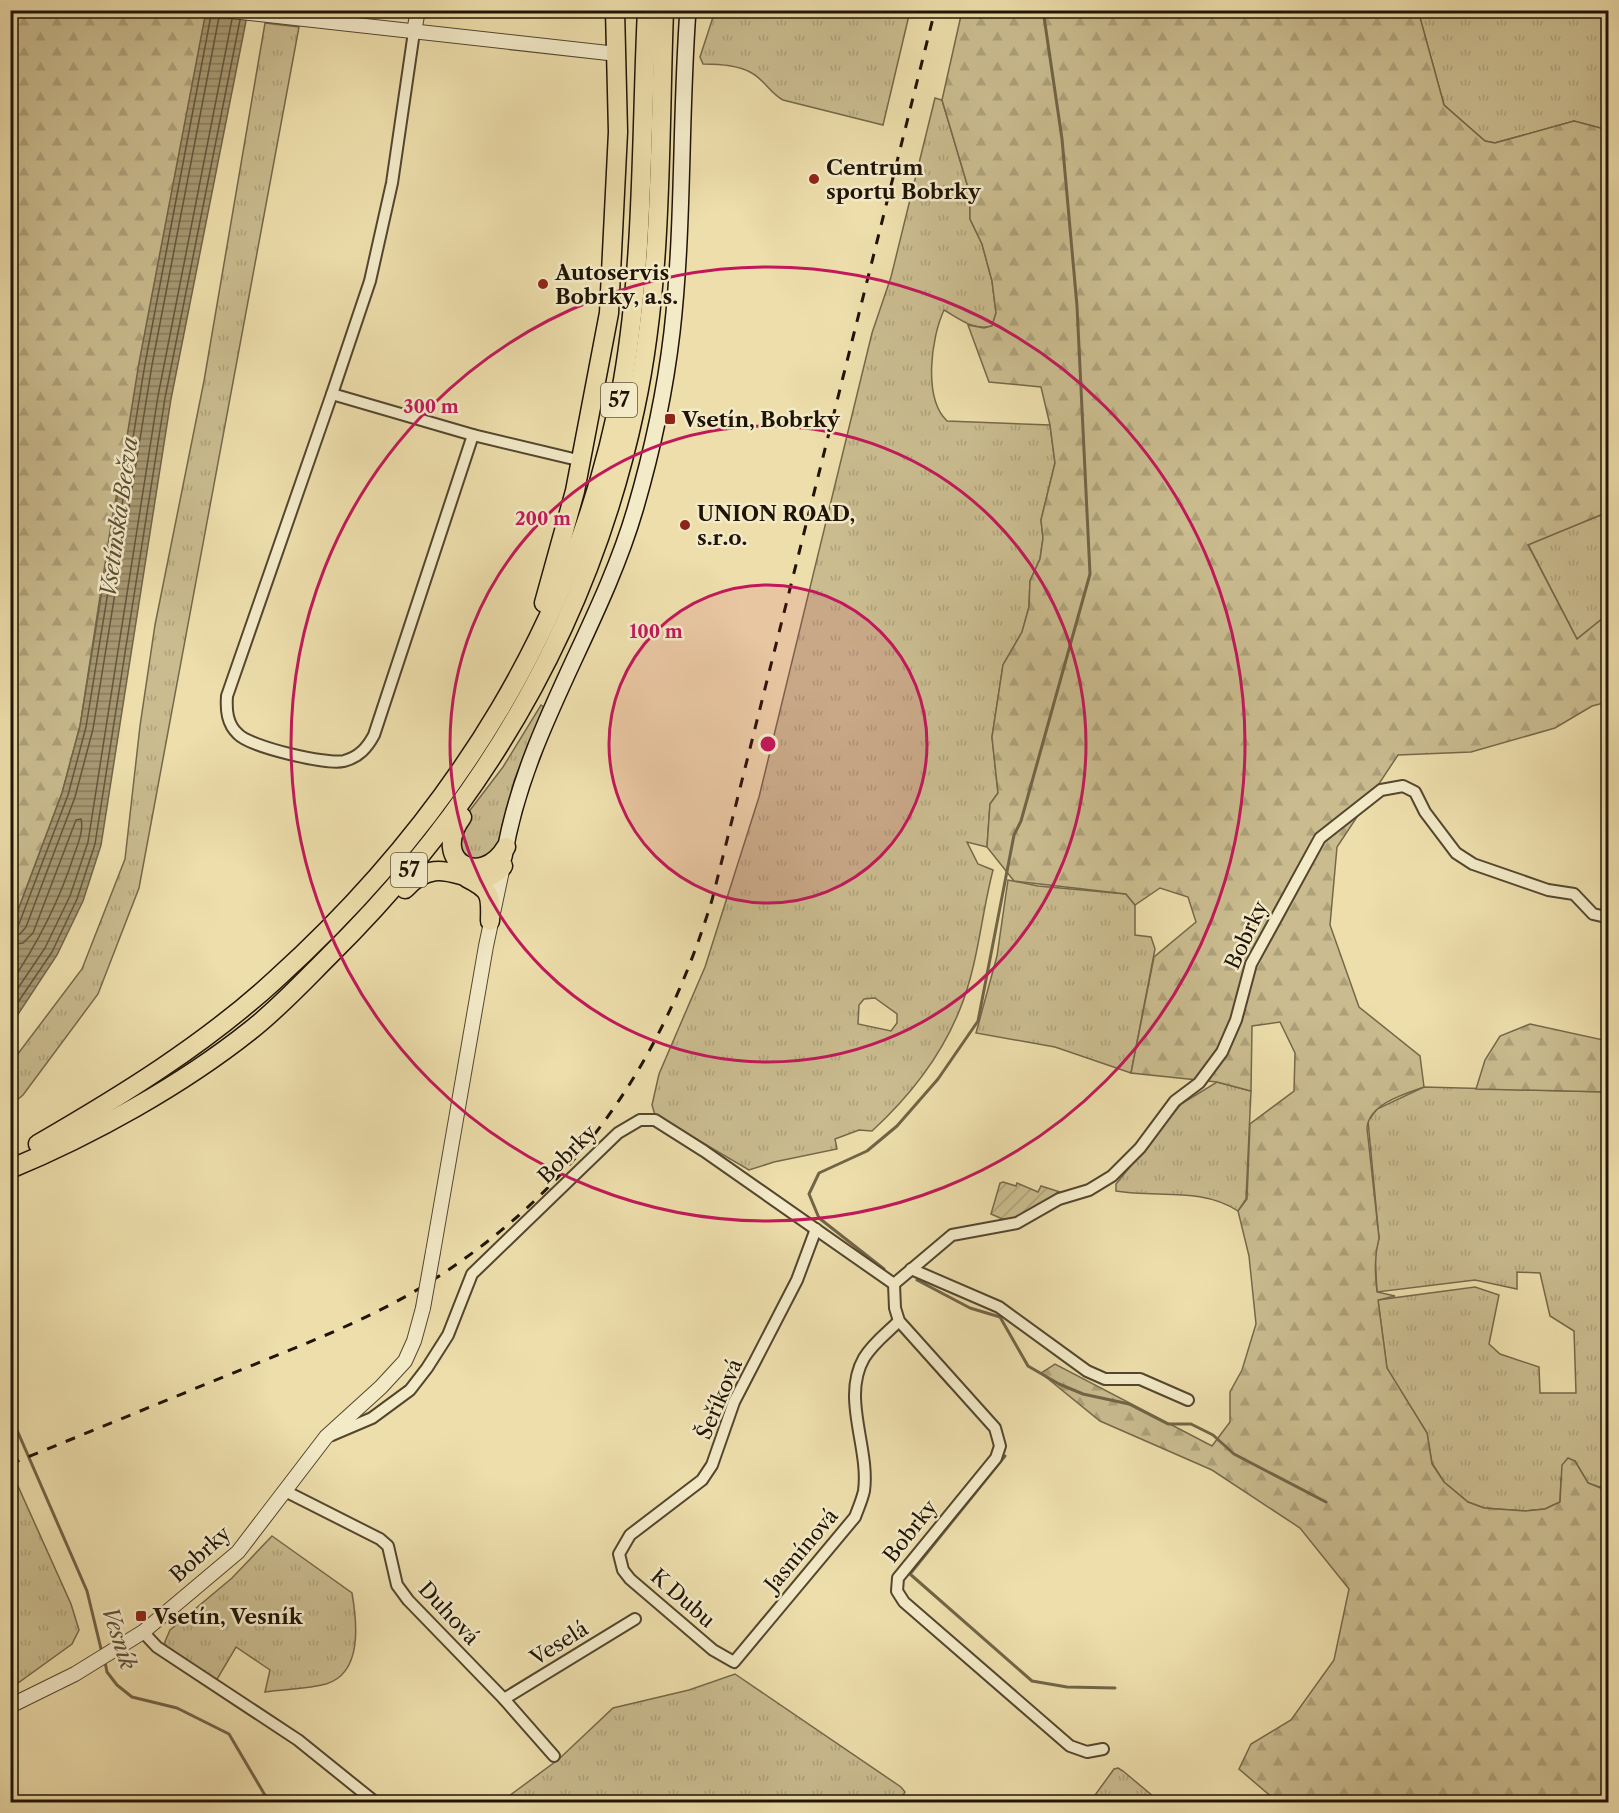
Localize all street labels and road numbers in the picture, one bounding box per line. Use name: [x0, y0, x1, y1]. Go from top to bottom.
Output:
road number: 57: [601, 383, 637, 417]
road number: 57: [391, 853, 427, 887]
street label: Bobrky: [1219, 897, 1273, 973]
street label: Bobrky: [533, 1119, 602, 1188]
street label: Šeříková: [691, 1354, 747, 1443]
street label: Bobrky: [878, 1494, 942, 1567]
street label: Jasmínová: [757, 1503, 843, 1599]
street label: Bobrky: [165, 1520, 236, 1588]
street label: K Dubu: [646, 1563, 720, 1633]
street label: Duhová: [414, 1576, 485, 1650]
street label: Veselá: [525, 1615, 593, 1671]

